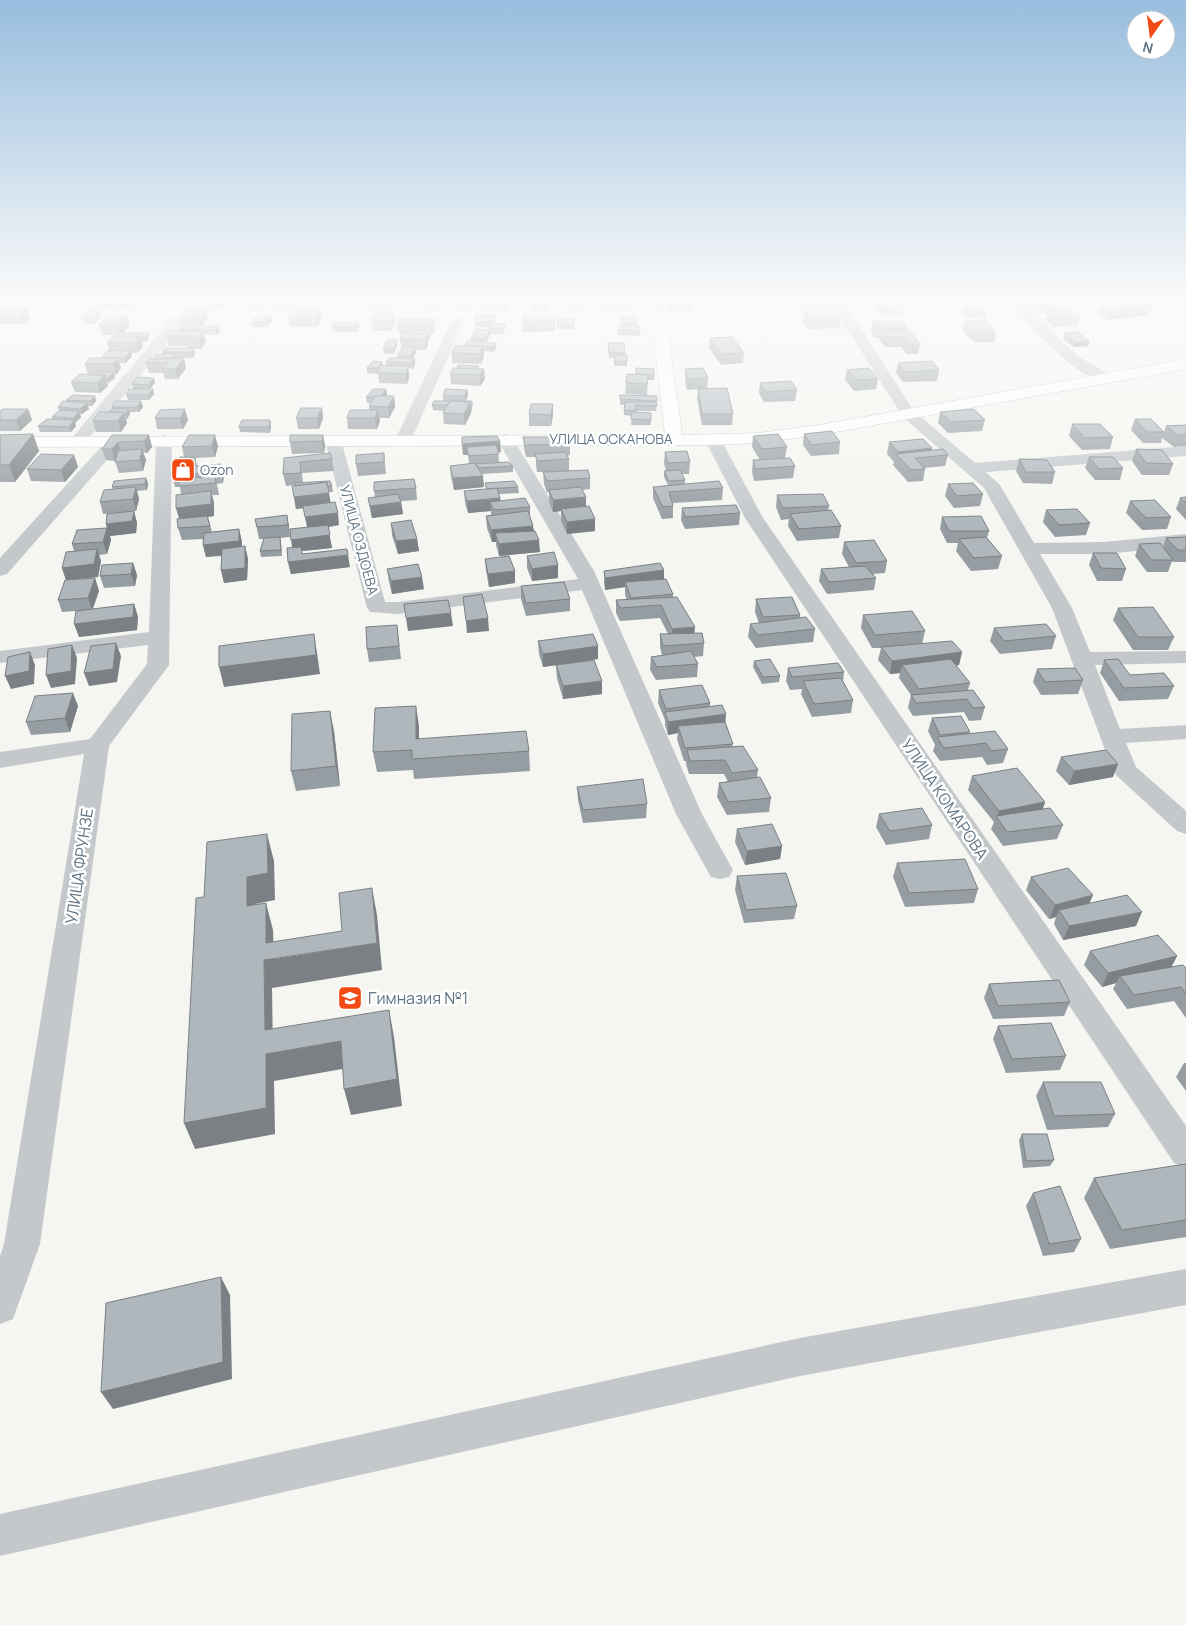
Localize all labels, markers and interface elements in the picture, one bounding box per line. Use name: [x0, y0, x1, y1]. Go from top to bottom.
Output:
north arrow: [1126, 10, 1176, 60]
text: N: [1141, 38, 1155, 59]
street label: УЛИЦА ОСКАНОВА: [549, 429, 673, 448]
shop icon: Ozon: [170, 457, 196, 483]
place label: Ozon: [200, 460, 234, 479]
street label: УЛИЦА ОЗДОЕВА: [336, 483, 383, 597]
street label: УЛИЦА КОМАРОВА: [896, 734, 994, 864]
street label: УЛИЦА ФРУНЗЕ: [60, 807, 98, 925]
school or university icon: Гимназия №1: [337, 985, 363, 1011]
place label: Гимназия №1: [368, 987, 468, 1009]

